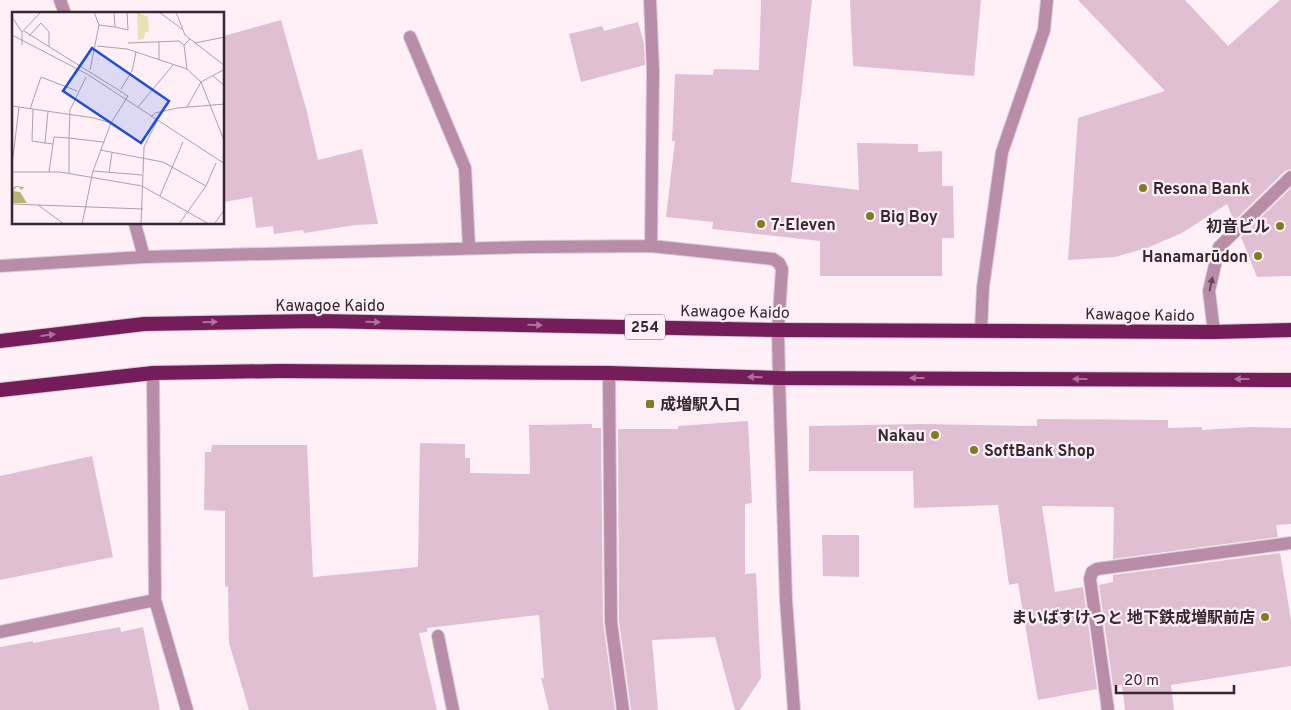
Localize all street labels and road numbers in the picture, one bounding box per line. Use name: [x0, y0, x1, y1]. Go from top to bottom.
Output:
street label: Kawagoe Kaido: [275, 297, 385, 317]
street label: Kawagoe Kaido: [680, 302, 790, 324]
street label: Kawagoe Kaido: [1085, 305, 1195, 327]
road number: 254: [625, 314, 665, 340]

